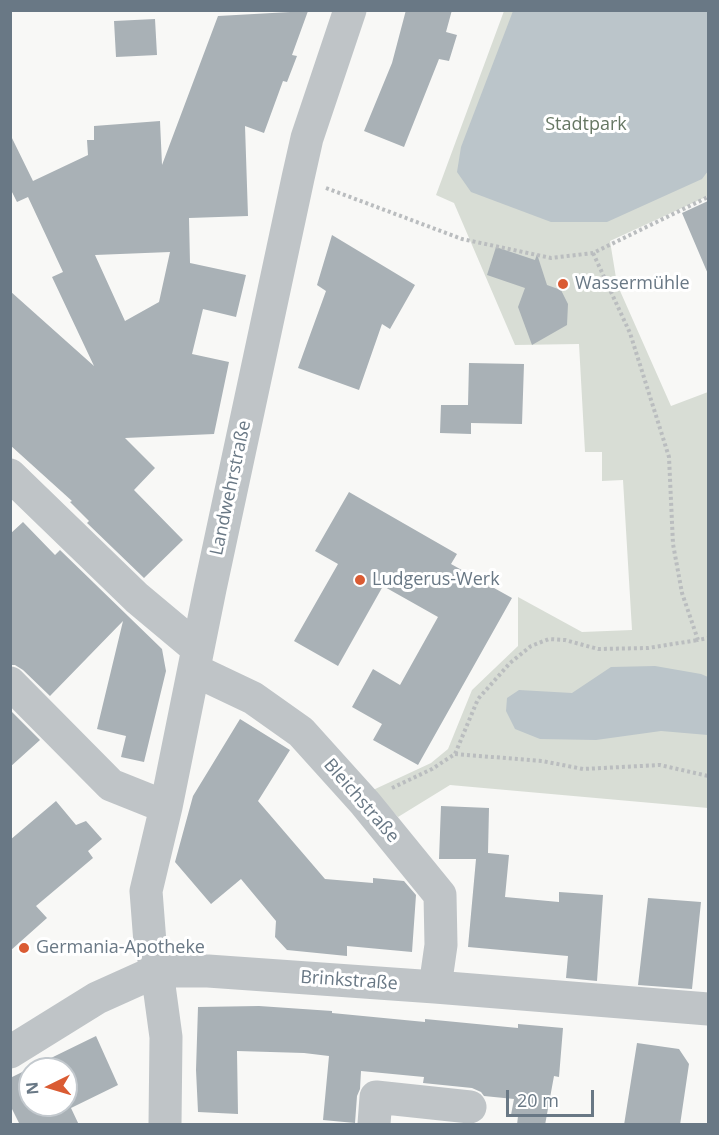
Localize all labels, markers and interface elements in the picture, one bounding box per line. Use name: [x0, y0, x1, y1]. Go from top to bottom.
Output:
park label: Stadtpark: [545, 114, 627, 136]
place label: Wassermühle: [575, 273, 690, 295]
marker: Wassermühle: [556, 277, 570, 291]
street label: Landwehrstraße: [206, 418, 256, 558]
place label: Ludgerus-Werk: [372, 569, 500, 591]
marker: Ludgerus-Werk: [353, 573, 367, 587]
street label: Bleichstraße: [319, 755, 403, 847]
place label: Germania-Apotheke: [36, 937, 205, 959]
marker: Germania-Apotheke: [17, 941, 31, 955]
street label: Brinkstraße: [300, 967, 398, 995]
north arrow: [18, 1057, 78, 1117]
scale bar: [509, 1078, 598, 1116]
text: N: [21, 1081, 44, 1096]
text: 20 m: [517, 1088, 559, 1112]

